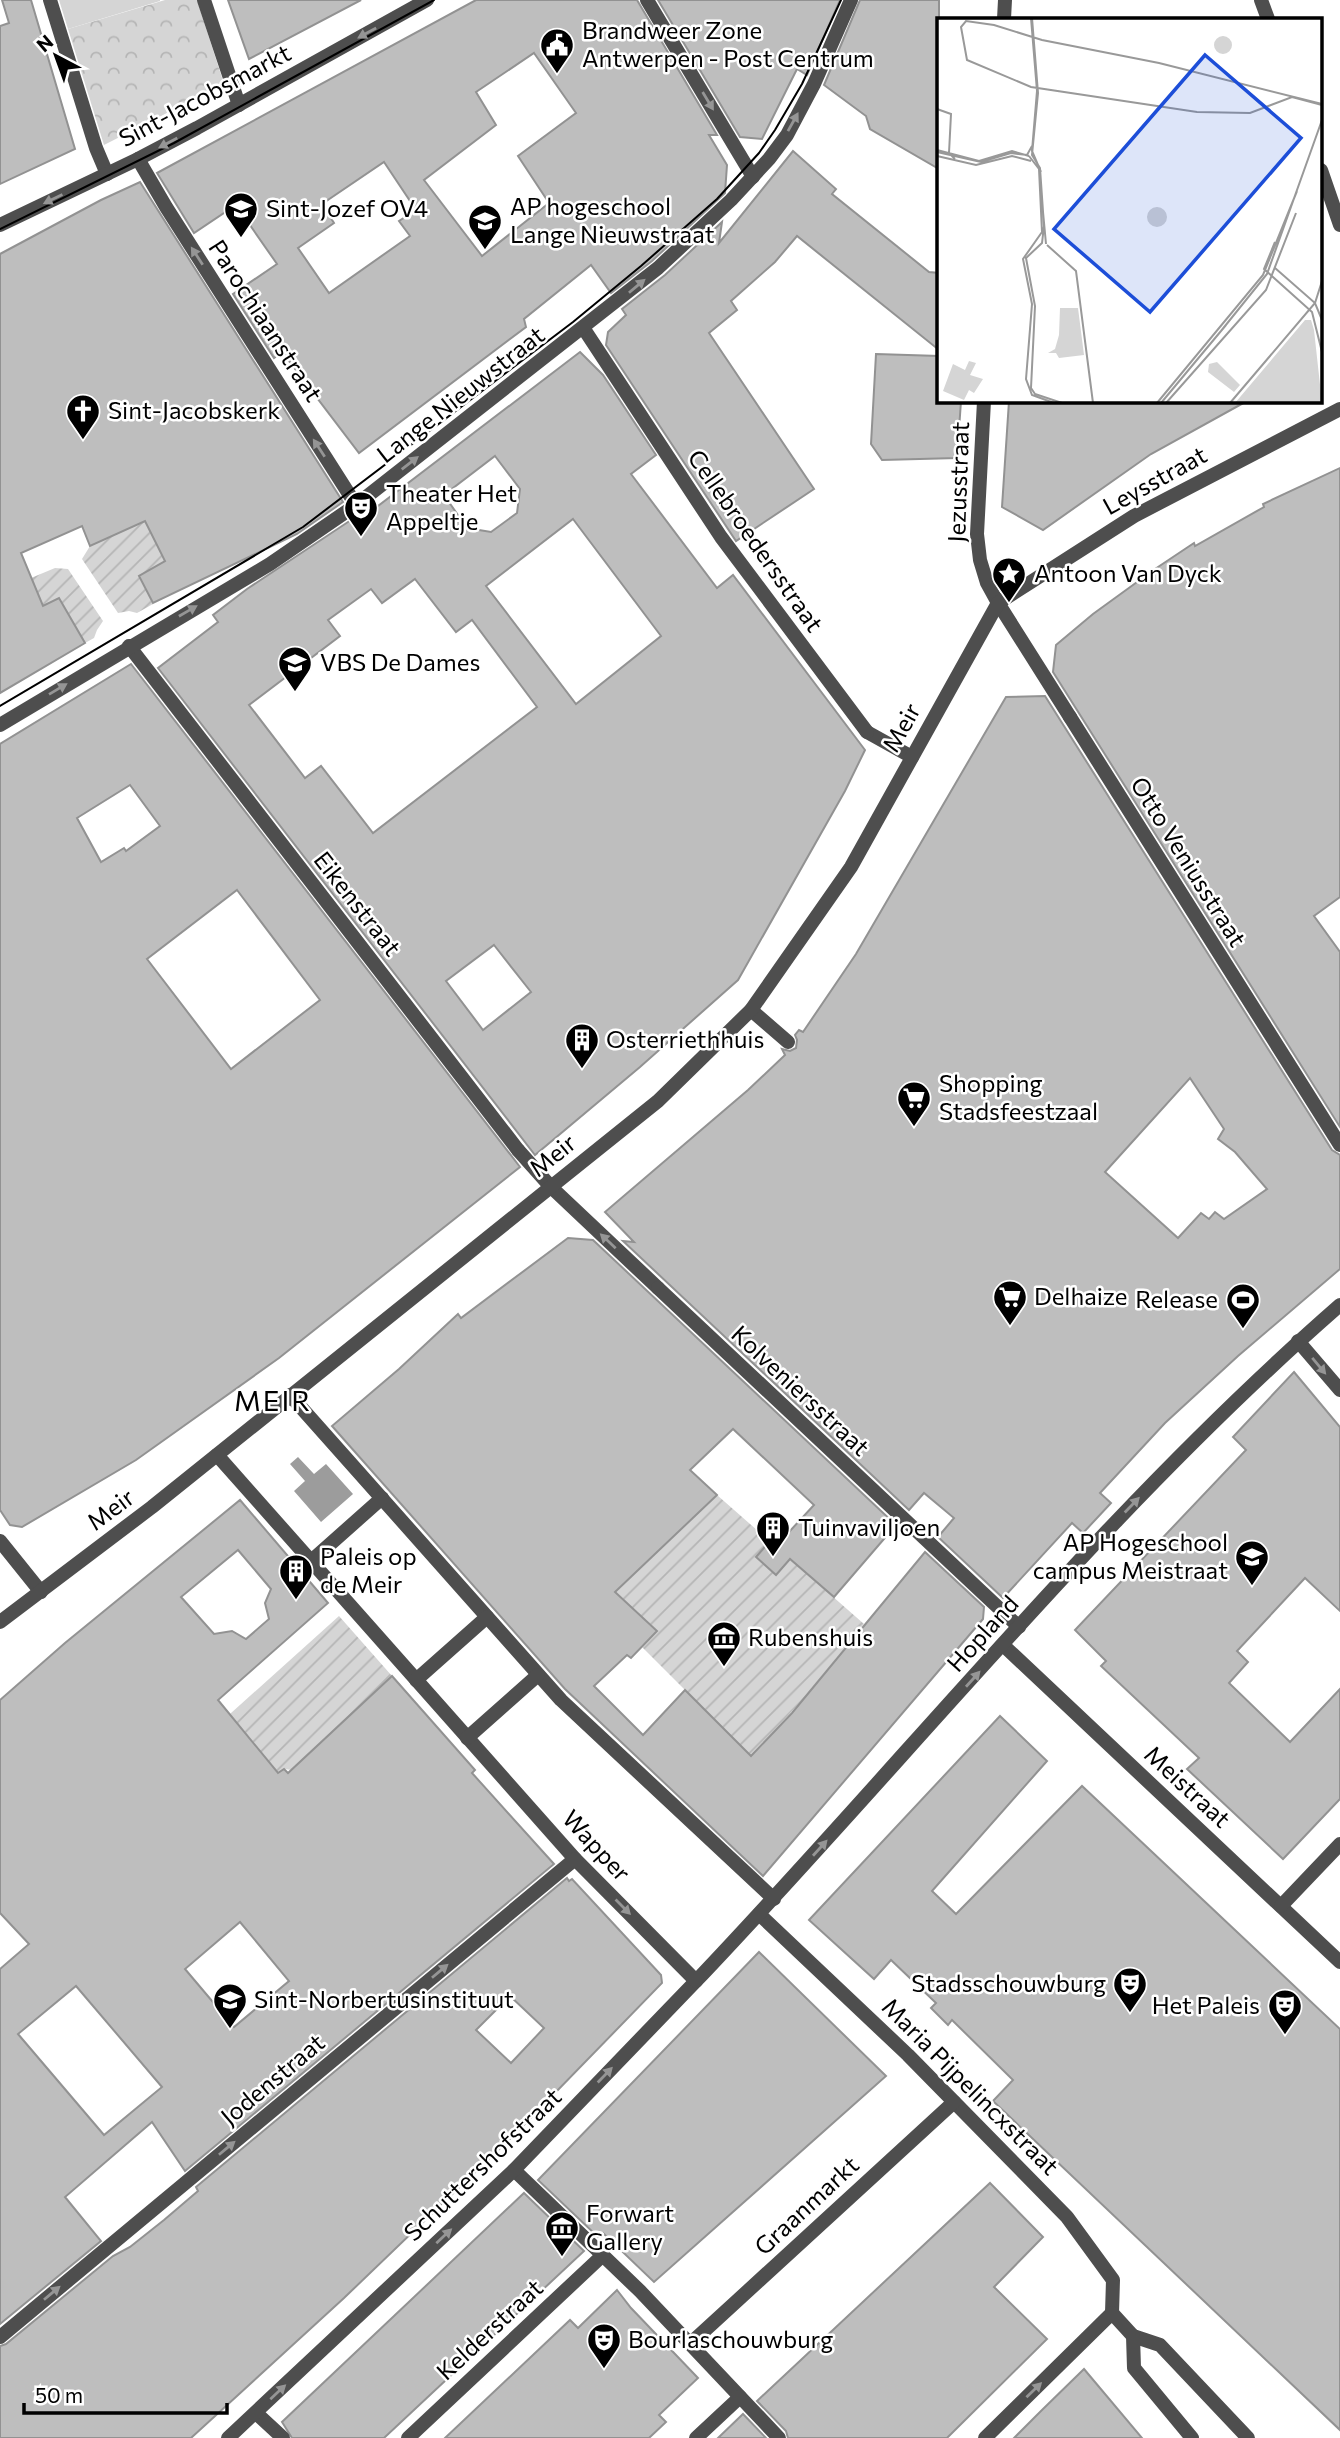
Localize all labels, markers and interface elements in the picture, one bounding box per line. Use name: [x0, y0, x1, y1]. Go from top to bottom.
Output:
place label: Brandweer Zone Antwerpen - Post Centrum: [582, 15, 874, 72]
inset map: [937, 18, 1322, 402]
north arrow: [21, 21, 91, 91]
public building icon: Brandweer Zone Antwerpen - Post Centrum: [538, 26, 576, 75]
one-way arrow: [358, 27, 377, 39]
text: N: [32, 29, 57, 56]
street label: Sint-Jacobsmarkt: [113, 37, 295, 152]
one-way arrow: [701, 91, 714, 110]
one-way arrow: [787, 112, 799, 132]
one-way arrow: [158, 138, 178, 149]
school or university icon: Sint-Jozef OV4: [222, 190, 260, 239]
place label: AP hogeschool Lange Nieuwstraat: [510, 191, 715, 248]
place label: Sint-Jozef OV4: [266, 193, 428, 222]
one-way arrow: [43, 194, 63, 205]
school or university icon: AP hogeschool Lange Nieuwstraat: [466, 202, 504, 251]
street label: Parochiaanstraat: [203, 234, 329, 407]
one-way arrow: [190, 247, 204, 265]
one-way arrow: [628, 279, 645, 294]
street label: Lange Nieuwstraat: [371, 319, 550, 468]
church icon: Sint-Jacobskerk: [64, 392, 102, 441]
place label: Sint-Jacobskerk: [108, 395, 280, 424]
street label: Jezusstraat: [941, 421, 974, 543]
one-way arrow: [313, 438, 326, 458]
street label: Leysstraat: [1097, 439, 1211, 520]
street label: Cellebroedersstraat: [682, 443, 830, 637]
one-way arrow: [401, 457, 419, 471]
place label: Theater Het Appeltje: [386, 478, 517, 535]
theatre icon: Theater Het Appeltje: [342, 489, 380, 538]
place icon: Antoon Van Dyck: [990, 555, 1028, 604]
place label: Antoon Van Dyck: [1034, 558, 1222, 587]
one-way arrow: [179, 605, 198, 617]
school or university icon: VBS De Dames: [276, 644, 314, 693]
place label: VBS De Dames: [320, 647, 480, 676]
one-way arrow: [49, 683, 68, 695]
street label: Meir: [876, 697, 926, 757]
street label: Otto Veniusstraat: [1125, 771, 1253, 952]
street label: Eikenstraat: [308, 845, 408, 961]
building icon: Osterriethhuis: [563, 1021, 601, 1070]
place label: Osterriethhuis: [606, 1024, 764, 1053]
place label: Shopping Stadsfeestzaal: [939, 1068, 1098, 1125]
supermarket icon: Shopping Stadsfeestzaal: [895, 1079, 933, 1128]
street label: Meir: [523, 1127, 581, 1182]
one-way arrow: [600, 1234, 617, 1250]
supermarket icon: Delhaize: [991, 1278, 1029, 1327]
place label: Delhaize: [1034, 1281, 1127, 1310]
sports icon: Release: [1224, 1281, 1262, 1330]
place label: Release: [1135, 1284, 1218, 1313]
street label: Kolveniersstraat: [726, 1319, 876, 1461]
one-way arrow: [1311, 1357, 1326, 1374]
district label: MEIR: [234, 1383, 312, 1417]
street label: Meir: [81, 1482, 140, 1536]
one-way arrow: [1124, 1496, 1141, 1513]
building icon: Tuinvaviljoen: [754, 1509, 792, 1558]
place label: Tuinvaviljoen: [798, 1512, 940, 1541]
place label: AP Hogeschool campus Meistraat: [1033, 1527, 1228, 1584]
school or university icon: AP Hogeschool campus Meistraat: [1233, 1538, 1271, 1587]
place label: Paleis op de Meir: [320, 1541, 417, 1598]
building icon: Paleis op de Meir: [277, 1552, 315, 1601]
street label: Hopland: [940, 1589, 1024, 1677]
museum icon: Rubenshuis: [705, 1619, 743, 1668]
place label: Rubenshuis: [748, 1622, 873, 1651]
one-way arrow: [964, 1671, 980, 1688]
street label: Meistraat: [1139, 1739, 1237, 1833]
street label: Wapper: [557, 1803, 637, 1887]
one-way arrow: [812, 1839, 828, 1857]
one-way arrow: [614, 1899, 631, 1915]
one-way arrow: [431, 1963, 449, 1979]
theatre icon: Stadsschouwburg: [1111, 1965, 1149, 2014]
place label: Stadsschouwburg: [911, 1968, 1106, 1997]
school or university icon: Sint-Norbertusinstituut: [211, 1981, 249, 2030]
place label: Sint-Norbertusinstituut: [254, 1984, 514, 2013]
theatre icon: Het Paleis: [1266, 1987, 1304, 2036]
place label: Het Paleis: [1152, 1990, 1260, 2019]
street label: Maria Pijpelincxstraat: [877, 1992, 1066, 2180]
street label: Jodenstraat: [214, 2027, 330, 2131]
one-way arrow: [596, 2067, 612, 2084]
street label: Schuttershofstraat: [397, 2081, 567, 2246]
one-way arrow: [218, 2140, 236, 2155]
street label: Graanmarkt: [748, 2149, 864, 2260]
place label: Forwart Gallery: [586, 2198, 674, 2255]
museum icon: Forwart Gallery: [543, 2209, 581, 2258]
one-way arrow: [435, 2228, 453, 2244]
street label: Kelderstraat: [430, 2272, 548, 2385]
one-way arrow: [44, 2286, 61, 2301]
theatre icon: Bourlaschouwburg: [585, 2321, 623, 2370]
place label: Bourlaschouwburg: [628, 2324, 833, 2353]
scale bar: [24, 2372, 228, 2416]
text: 50 m: [35, 2382, 83, 2407]
one-way arrow: [1025, 2382, 1042, 2399]
one-way arrow: [269, 2384, 287, 2400]

